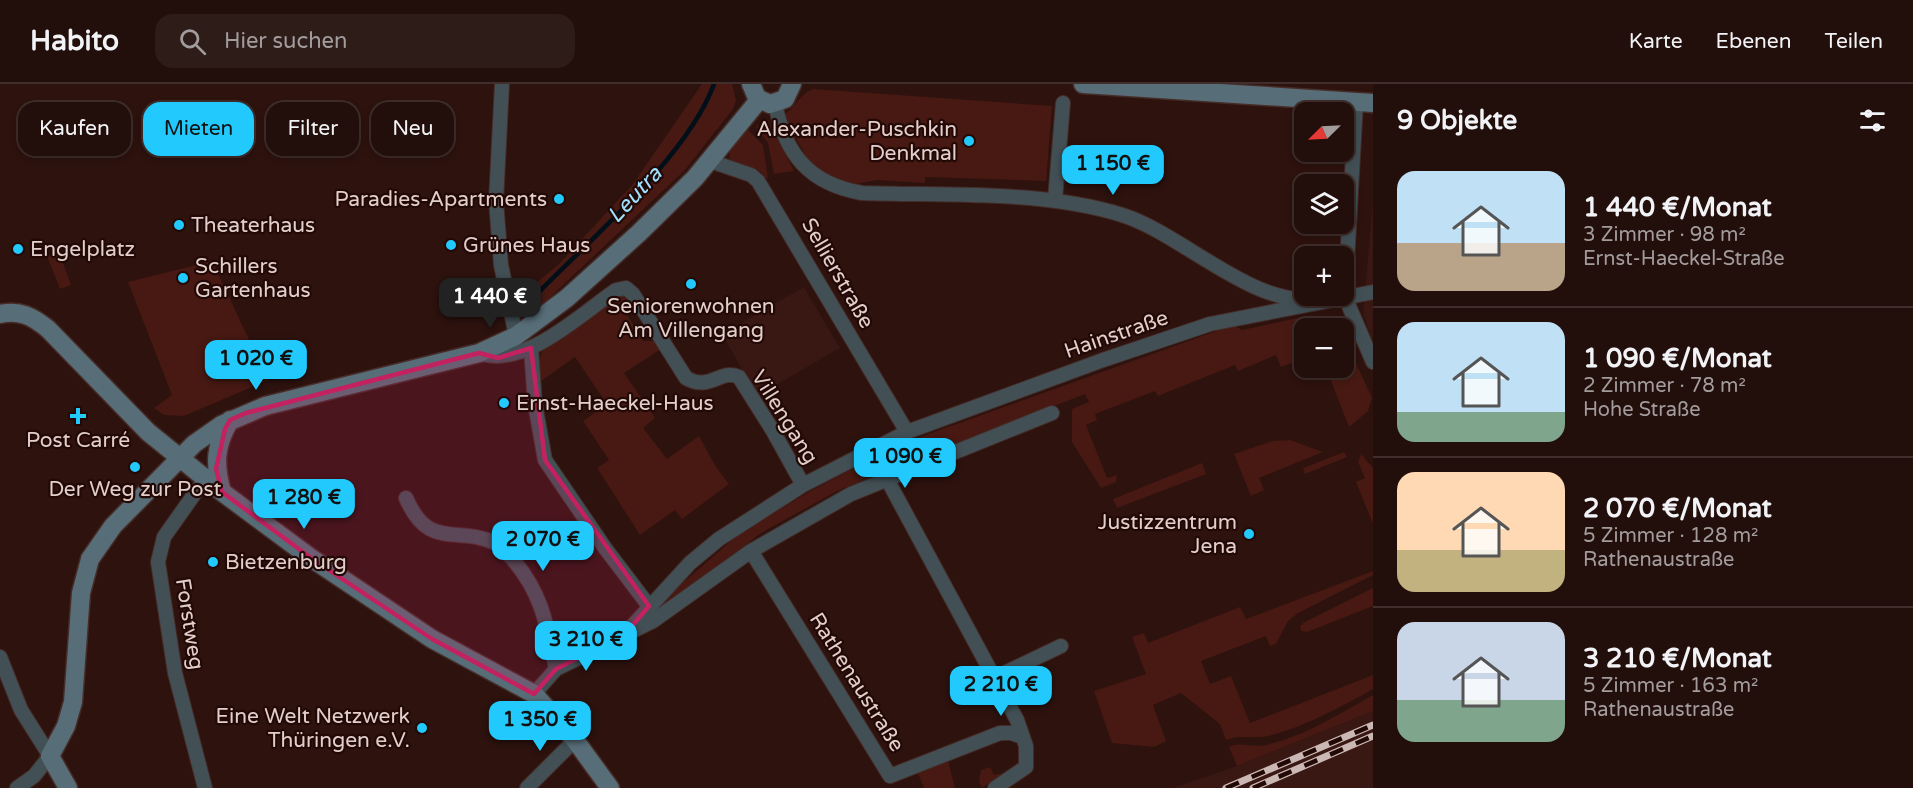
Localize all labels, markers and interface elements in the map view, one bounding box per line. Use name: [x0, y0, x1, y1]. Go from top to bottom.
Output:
search box: [155, 14, 575, 68]
text: Habito: [30, 24, 119, 58]
icon: search: [176, 25, 209, 58]
text: Hier suchen: [224, 28, 347, 54]
text: Karte: [1629, 29, 1683, 54]
text: Ebenen: [1716, 29, 1792, 54]
text: Teilen: [1825, 29, 1883, 54]
chip: Kaufen: [18, 102, 131, 156]
chip: Mieten: [143, 102, 254, 156]
chip: Filter: [266, 102, 359, 156]
chip: Neu: [371, 102, 454, 156]
north arrow: [1294, 102, 1354, 162]
map controls: [1294, 102, 1354, 378]
icon: filters: [1856, 104, 1889, 137]
text: 9 Objekte: [1397, 105, 1517, 136]
place label: Alexander-Puschkin Denkmal: [756, 117, 957, 166]
marker: Alexander-Puschkin Denkmal: [962, 134, 976, 148]
pin: 1 150 €: [1058, 145, 1168, 196]
text: 1 150 €: [1076, 152, 1150, 176]
water label: Leutra: [602, 161, 668, 228]
button: layers: [1294, 174, 1354, 234]
place label: Paradies-Apartments: [335, 187, 547, 212]
marker: Paradies-Apartments: [552, 192, 566, 206]
text: 1 440 €/Monat: [1583, 192, 1772, 223]
icon: home: [1445, 195, 1517, 267]
place label: Theaterhaus: [191, 213, 315, 238]
street label: Sellierstraße: [796, 214, 879, 333]
marker: Theaterhaus: [172, 218, 186, 232]
text: 3 Zimmer · 98 m²: [1583, 223, 1746, 247]
place label: Grünes Haus: [463, 233, 590, 258]
place label: Engelplatz: [30, 237, 135, 262]
marker: Grünes Haus: [444, 238, 458, 252]
marker: Engelplatz: [11, 242, 25, 256]
button: +: [1294, 246, 1354, 306]
text: Ernst-Haeckel-Straße: [1583, 247, 1785, 271]
place label: Schillers Gartenhaus: [195, 254, 311, 303]
marker: Schillers Gartenhaus: [176, 271, 190, 285]
marker: Seniorenwohnen Am Villengang: [684, 277, 698, 291]
pin: 1 440 €: [435, 278, 545, 329]
text: 1 440 €: [453, 285, 527, 309]
place label: Seniorenwohnen Am Villengang: [607, 294, 775, 343]
street label: Hainstraße: [1061, 305, 1171, 364]
button: −: [1294, 318, 1354, 378]
pin: 1 020 €: [201, 340, 311, 391]
text: 1 090 €/Monat: [1583, 343, 1772, 374]
icon: home: [1445, 346, 1517, 418]
text: 1 020 €: [219, 347, 293, 371]
street label: Villengang: [746, 366, 823, 469]
text: 2 Zimmer · 78 m²: [1583, 374, 1746, 398]
place label: Ernst-Haeckel-Haus: [516, 391, 714, 416]
marker: Ernst-Haeckel-Haus: [497, 396, 511, 410]
text: Hohe Straße: [1583, 398, 1701, 422]
marker: Post Carré: [69, 407, 87, 425]
place label: Post Carré: [26, 428, 130, 453]
pin: 1 090 €: [850, 438, 960, 489]
text: 1 090 €: [868, 445, 942, 469]
marker: Der Weg zur Post: [128, 460, 142, 474]
place label: Der Weg zur Post: [49, 477, 222, 502]
pin: 1 280 €: [249, 479, 359, 530]
text: 1 280 €: [267, 486, 341, 510]
text: 2 070 €/Monat: [1583, 493, 1772, 524]
icon: home: [1445, 496, 1517, 568]
place label: Justizzentrum Jena: [1098, 510, 1237, 559]
pin: 2 070 €: [488, 521, 598, 572]
text: 5 Zimmer · 128 m²: [1583, 524, 1758, 548]
marker: Justizzentrum Jena: [1242, 527, 1256, 541]
text: 2 070 €: [506, 528, 580, 552]
text: Rathenaustraße: [1583, 548, 1734, 572]
place label: Bietzenburg: [225, 550, 347, 575]
marker: Bietzenburg: [206, 555, 220, 569]
street label: Forstweg: [170, 577, 209, 672]
street label: Rathenaustraße: [804, 608, 909, 756]
pin: 3 210 €: [531, 621, 641, 672]
text: 3 210 €: [549, 628, 623, 652]
text: 3 210 €/Monat: [1583, 643, 1772, 674]
icon: home: [1445, 646, 1517, 718]
pin: 2 210 €: [946, 666, 1056, 717]
text: 2 210 €: [964, 673, 1038, 697]
text: 5 Zimmer · 163 m²: [1583, 674, 1758, 698]
text: Rathenaustraße: [1583, 698, 1734, 722]
pin: 1 350 €: [485, 701, 595, 752]
place label: Eine Welt Netzwerk Thüringen e.V.: [216, 704, 410, 753]
text: 1 350 €: [503, 708, 577, 732]
marker: Eine Welt Netzwerk Thüringen e.V.: [415, 721, 429, 735]

